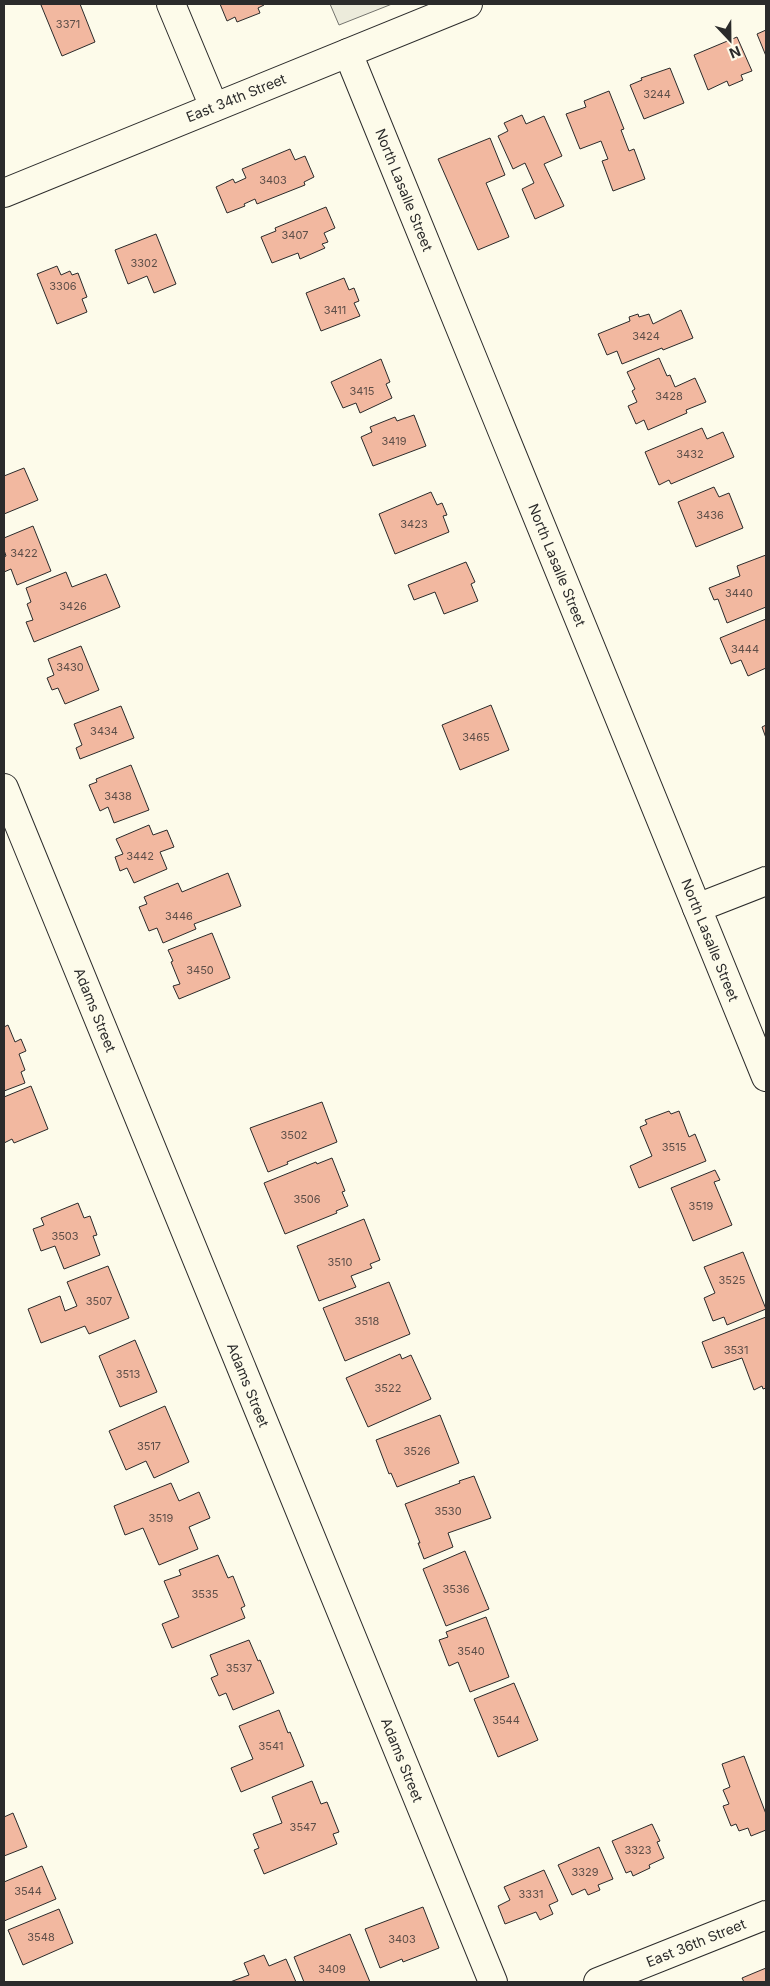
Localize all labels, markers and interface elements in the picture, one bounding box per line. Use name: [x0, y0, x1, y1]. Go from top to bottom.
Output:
north arrow: [705, 15, 755, 65]
house number: 3371: [56, 17, 80, 31]
text: N: [727, 43, 743, 62]
street label: East 34th Street: [183, 70, 289, 125]
house number: 3244: [643, 87, 671, 101]
street label: North Lasalle Street: [372, 126, 437, 254]
house number: 3403: [259, 173, 287, 187]
house number: 3407: [282, 228, 308, 242]
house number: 3302: [130, 256, 158, 270]
house number: 3306: [49, 279, 77, 293]
house number: 3411: [324, 303, 346, 317]
house number: 3424: [632, 329, 660, 343]
house number: 3415: [350, 384, 375, 398]
house number: 3428: [655, 389, 683, 403]
house number: 3419: [382, 434, 407, 448]
house number: 3432: [676, 447, 704, 461]
street label: North Lasalle Street: [525, 501, 590, 629]
house number: 3436: [696, 508, 724, 522]
house number: 3423: [400, 517, 428, 531]
house number: 3422: [10, 546, 38, 560]
house number: 3440: [725, 586, 753, 600]
house number: 3426: [59, 599, 87, 613]
house number: 3444: [731, 642, 759, 656]
house number: 3430: [56, 660, 84, 674]
house number: 3434: [90, 724, 118, 738]
house number: 3465: [462, 730, 490, 744]
house number: 3438: [104, 789, 132, 803]
house number: 3442: [126, 849, 154, 863]
street label: North Lasalle Street: [678, 876, 743, 1004]
house number: 3446: [165, 909, 193, 923]
house number: 3450: [186, 963, 214, 977]
street label: Adams Street: [71, 965, 120, 1055]
house number: 3502: [280, 1128, 308, 1142]
house number: 3515: [662, 1140, 687, 1154]
house number: 3506: [293, 1192, 321, 1206]
house number: 3519: [689, 1199, 714, 1213]
house number: 3503: [51, 1229, 79, 1243]
house number: 3510: [328, 1255, 353, 1269]
house number: 3525: [719, 1273, 746, 1287]
house number: 3507: [86, 1294, 112, 1308]
house number: 3518: [355, 1314, 380, 1328]
street label: Adams Street: [224, 1340, 273, 1430]
house number: 3531: [724, 1343, 748, 1357]
house number: 3513: [116, 1367, 141, 1381]
house number: 3522: [375, 1381, 401, 1395]
house number: 3517: [137, 1439, 161, 1453]
house number: 3526: [403, 1444, 431, 1458]
house number: 3530: [434, 1504, 462, 1518]
house number: 3519: [149, 1511, 174, 1525]
house number: 3536: [442, 1582, 470, 1596]
house number: 3535: [192, 1587, 219, 1601]
house number: 3540: [457, 1644, 485, 1658]
house number: 3537: [226, 1661, 252, 1675]
house number: 3544: [492, 1713, 520, 1727]
street label: Adams Street: [378, 1715, 427, 1805]
house number: 3541: [259, 1739, 283, 1753]
house number: 3547: [290, 1820, 316, 1834]
house number: 3323: [624, 1843, 652, 1857]
house number: 3329: [571, 1865, 599, 1879]
house number: 3544: [14, 1884, 42, 1898]
house number: 3331: [519, 1887, 543, 1901]
street label: East 36th Street: [644, 1915, 748, 1970]
house number: 3548: [27, 1930, 55, 1944]
house number: 3403: [388, 1932, 416, 1946]
house number: 3409: [318, 1962, 346, 1976]

